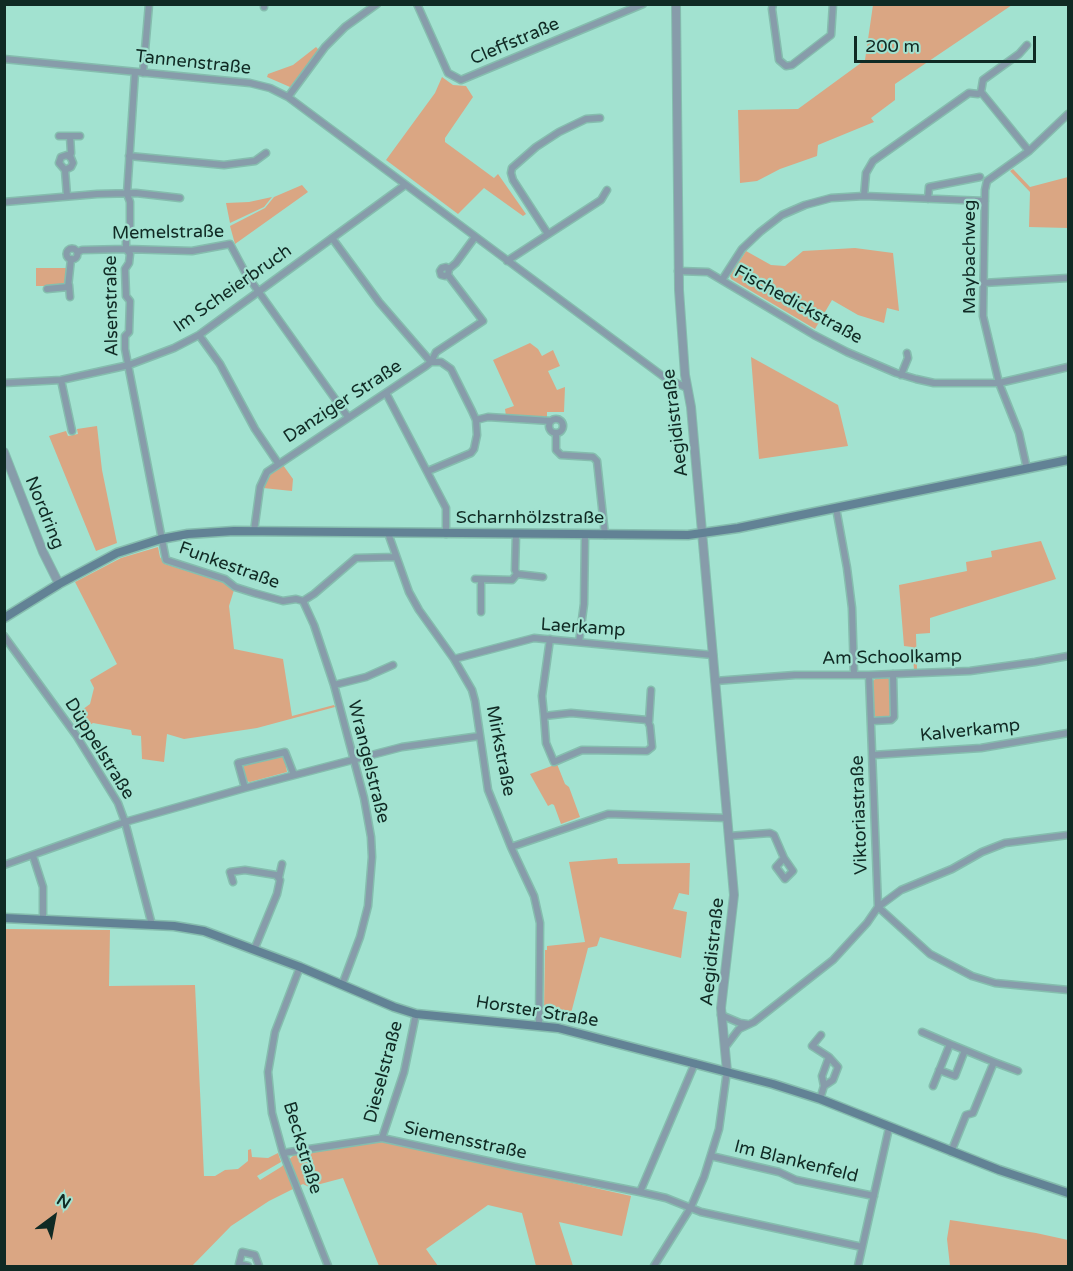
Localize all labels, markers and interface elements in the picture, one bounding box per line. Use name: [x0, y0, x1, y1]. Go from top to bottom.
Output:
street label: Cleffstraße: [467, 14, 563, 70]
scale bar: [857, 24, 1038, 62]
text: 200 m: [865, 35, 920, 57]
street label: Tannenstraße: [134, 46, 252, 80]
street label: Maybachweg: [959, 200, 981, 314]
street label: Memelstraße: [112, 221, 224, 245]
street label: Im Scheierbruch: [170, 240, 296, 338]
street label: Alsenstraße: [100, 255, 124, 357]
street label: Fischedickstraße: [730, 261, 866, 349]
street label: Danziger Straße: [280, 356, 406, 448]
street label: Aegidistraße: [659, 368, 693, 478]
street label: Nordring: [20, 473, 68, 553]
street label: Scharnhölzstraße: [456, 507, 604, 529]
street label: Funkestraße: [176, 538, 282, 594]
street label: Laerkamp: [540, 614, 626, 642]
street label: Am Schoolkamp: [822, 646, 962, 670]
street label: Düppelstraße: [59, 694, 139, 804]
street label: Wrangelstraße: [342, 698, 394, 826]
street label: Mirkstraße: [481, 704, 519, 798]
street label: Kalverkamp: [919, 715, 1021, 747]
street label: Viktoriastraße: [847, 755, 873, 875]
street label: Aegidistraße: [697, 897, 729, 1007]
street label: Horster Straße: [474, 992, 600, 1032]
street label: Dieselstraße: [360, 1019, 408, 1125]
street label: Beckstraße: [278, 1099, 326, 1197]
street label: Siemensstraße: [401, 1117, 529, 1165]
street label: Im Blankenfeld: [732, 1136, 860, 1188]
north arrow: [24, 1187, 84, 1247]
text: N: [53, 1190, 74, 1214]

